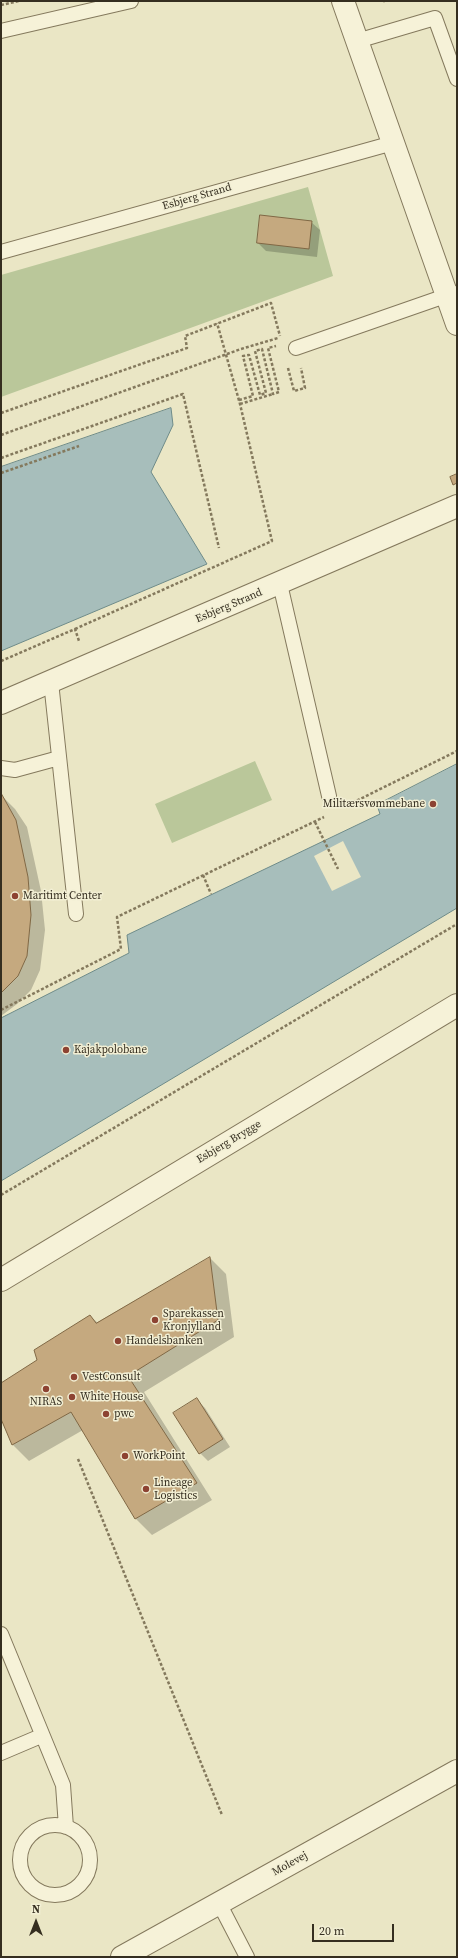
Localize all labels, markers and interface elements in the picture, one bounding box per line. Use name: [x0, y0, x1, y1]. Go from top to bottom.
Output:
street label: Esbjerg Strand: [161, 181, 233, 213]
street label: Esbjerg Strand: [194, 586, 264, 626]
place label: Militærsvømmebane: [323, 797, 425, 811]
marker: Militærsvømmebane: [428, 799, 438, 809]
place label: Maritimt Center: [23, 889, 102, 903]
marker: Maritimt Center: [10, 891, 20, 901]
place label: Kajakpolobane: [74, 1043, 147, 1057]
marker: Kajakpolobane: [61, 1045, 71, 1055]
street label: Esbjerg Brygge: [194, 1118, 264, 1166]
place label: Sparekassen Kronjylland: [163, 1307, 224, 1333]
marker: Sparekassen Kronjylland: [150, 1315, 160, 1325]
place label: Handelsbanken: [126, 1334, 203, 1348]
marker: Handelsbanken: [113, 1336, 123, 1346]
place label: VestConsult: [82, 1370, 140, 1384]
marker: VestConsult: [69, 1372, 79, 1382]
marker: NIRAS: [41, 1384, 51, 1394]
place label: White House: [80, 1390, 143, 1404]
marker: White House: [67, 1392, 77, 1402]
place label: NIRAS: [30, 1395, 62, 1409]
place label: pwc: [114, 1407, 134, 1421]
marker: pwc: [101, 1409, 111, 1419]
place label: WorkPoint: [133, 1449, 185, 1463]
marker: WorkPoint: [120, 1451, 130, 1461]
place label: Lineage Logistics: [154, 1476, 197, 1502]
marker: Lineage Logistics: [141, 1484, 151, 1494]
street label: Molevej: [270, 1849, 310, 1879]
north arrow: [16, 1902, 56, 1942]
text: N: [32, 1902, 40, 1917]
scale bar: [314, 1916, 396, 1942]
text: 20 m: [319, 1923, 345, 1939]

